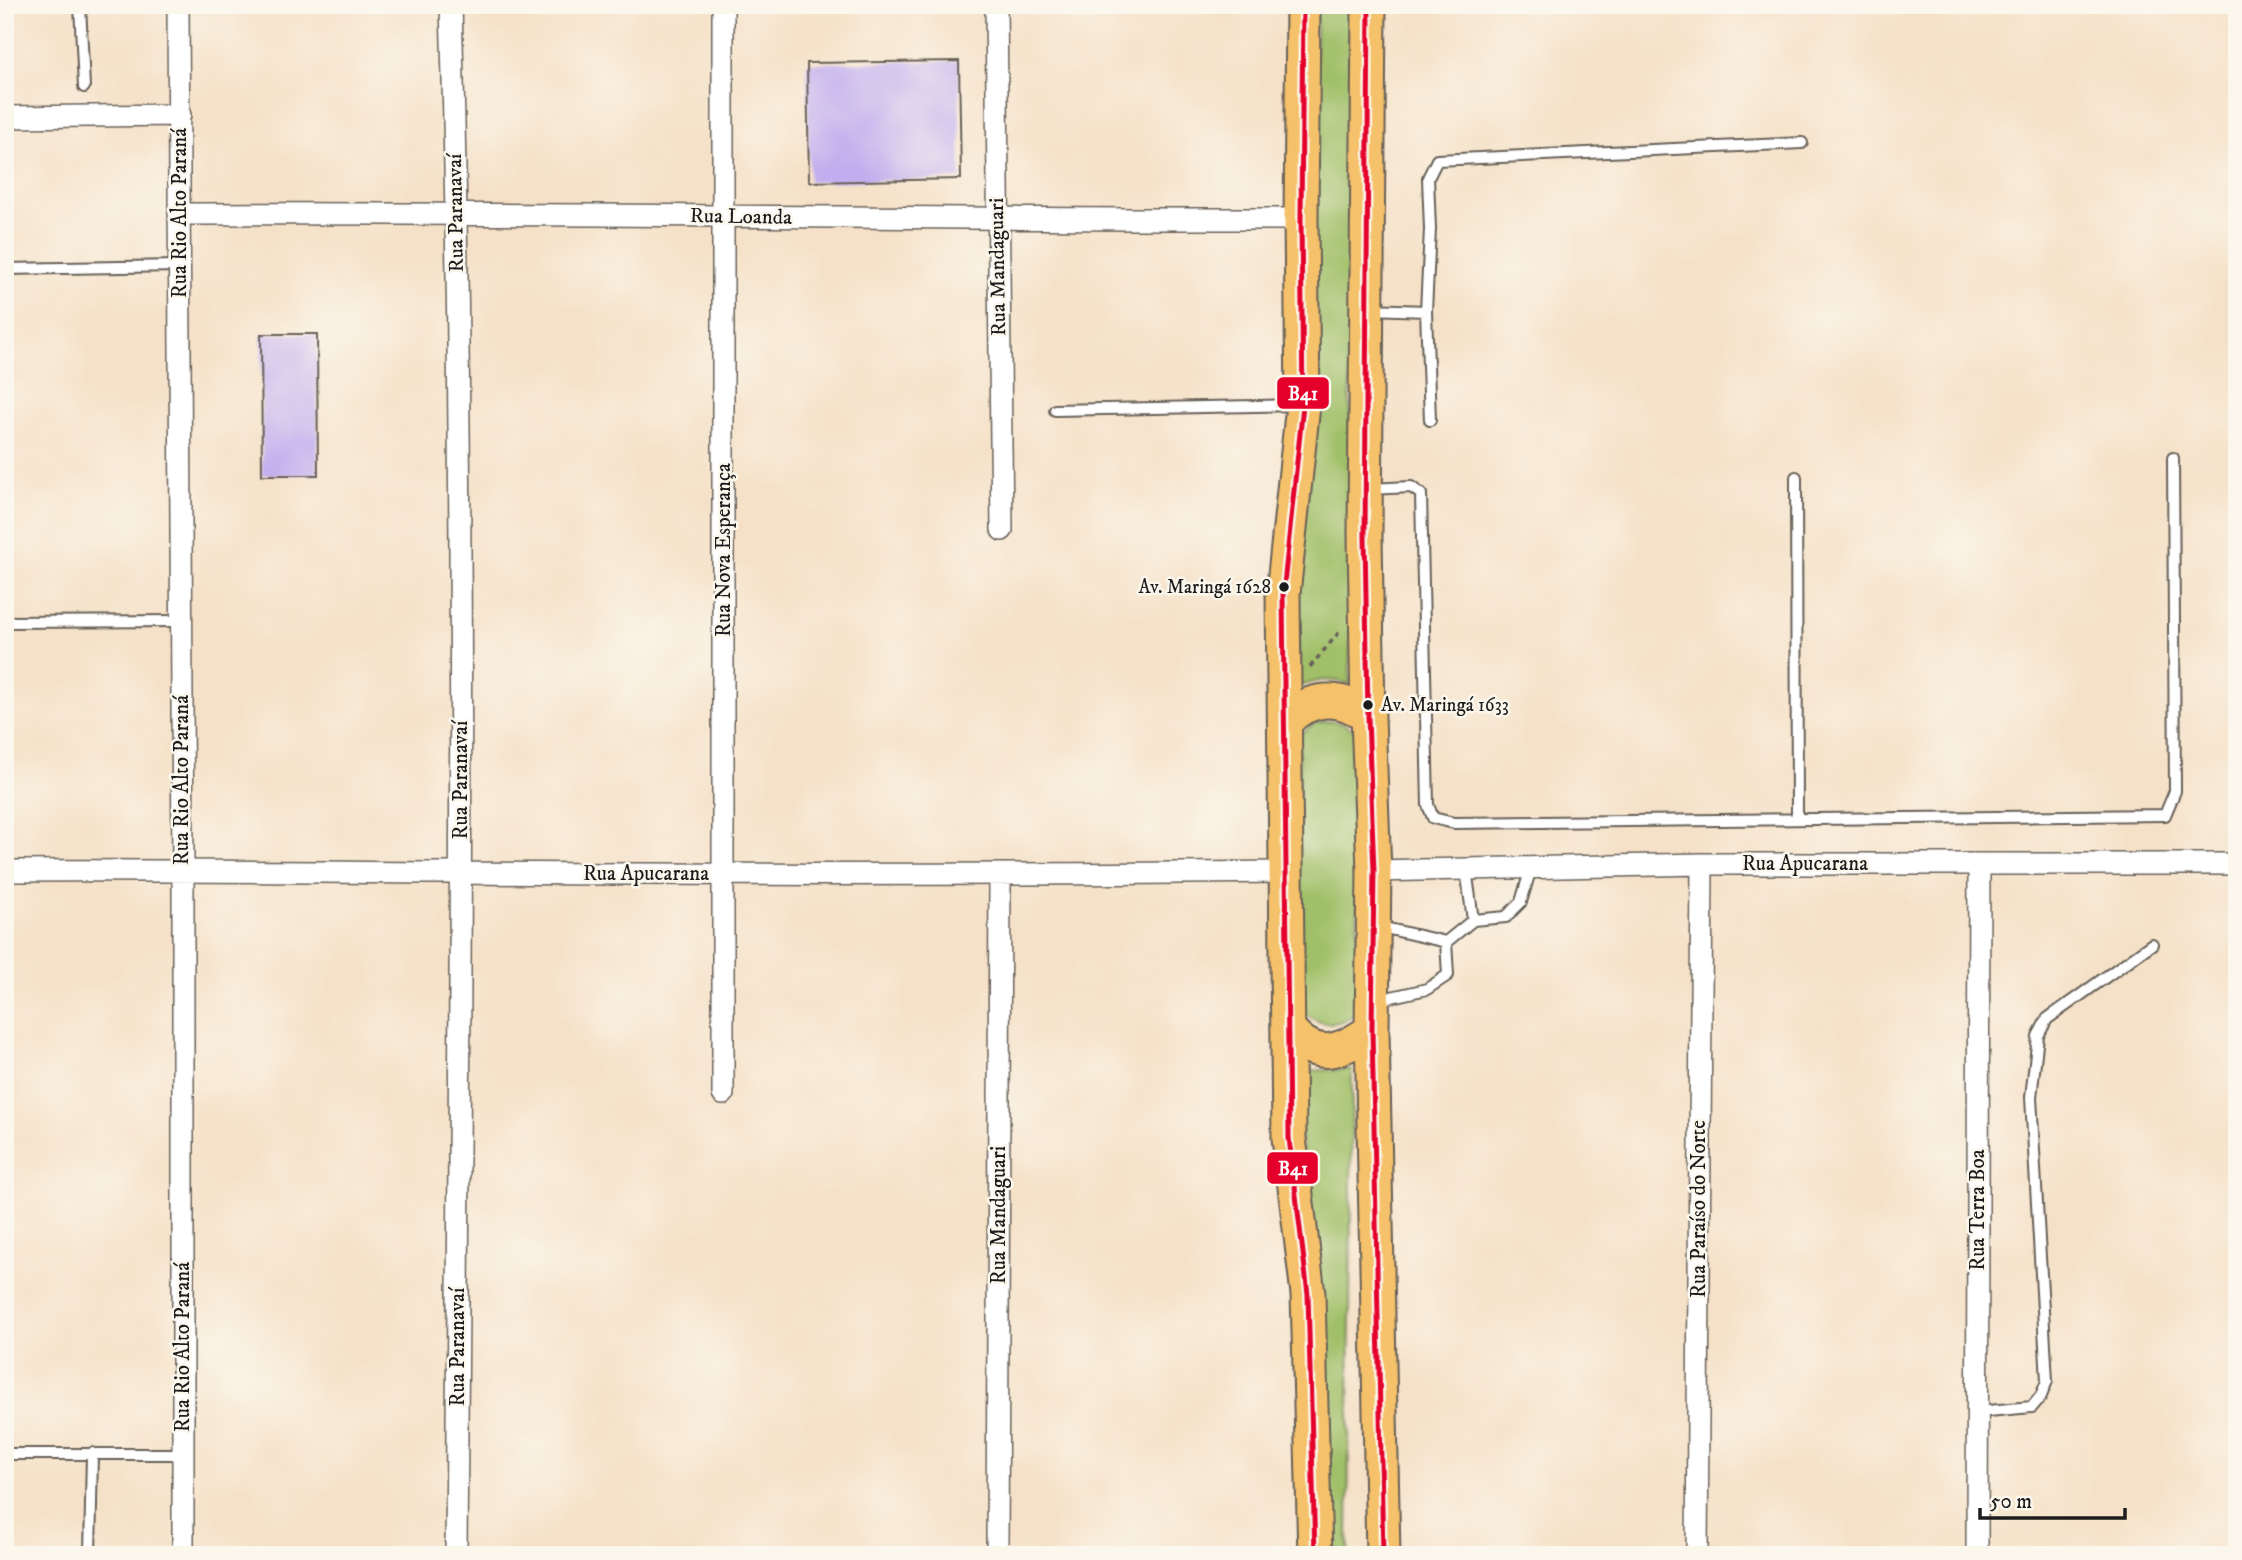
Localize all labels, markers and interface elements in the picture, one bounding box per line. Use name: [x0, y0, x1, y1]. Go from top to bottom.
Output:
street label: Rua Rio Alto Paraná: [167, 128, 193, 298]
street label: Rua Paranavaí: [442, 152, 470, 273]
street label: Rua Mandaguari: [984, 198, 1012, 336]
street label: Rua Loanda: [690, 203, 792, 231]
line badge: B41: [1276, 376, 1330, 410]
text: B41: [1288, 383, 1318, 406]
street label: Rua Nova Esperança: [711, 463, 737, 637]
place label: Av. Maringá 1628: [1138, 576, 1271, 599]
marker: Av. Maringá 1628: [1277, 580, 1291, 594]
place label: Av. Maringá 1633: [1381, 694, 1509, 717]
street label: Rua Rio Alto Paraná: [169, 695, 195, 865]
marker: Av. Maringá 1633: [1361, 698, 1375, 712]
street label: Rua Paranavaí: [448, 719, 474, 839]
street label: Rua Apucarana: [1742, 851, 1868, 877]
street label: Rua Apucarana: [583, 861, 709, 887]
street label: Rua Paraíso do Norte: [1686, 1120, 1712, 1298]
street label: Rua Mandaguari: [986, 1146, 1012, 1284]
street label: Rua Terra Boa: [1965, 1149, 1991, 1271]
line badge: B41: [1266, 1151, 1319, 1185]
text: B41: [1278, 1158, 1308, 1181]
street label: Rua Rio Alto Paraná: [170, 1262, 196, 1432]
street label: Rua Paranavaí: [445, 1286, 471, 1406]
scale bar: [1980, 1476, 2125, 1520]
text: 50 m: [1990, 1489, 2032, 1515]

